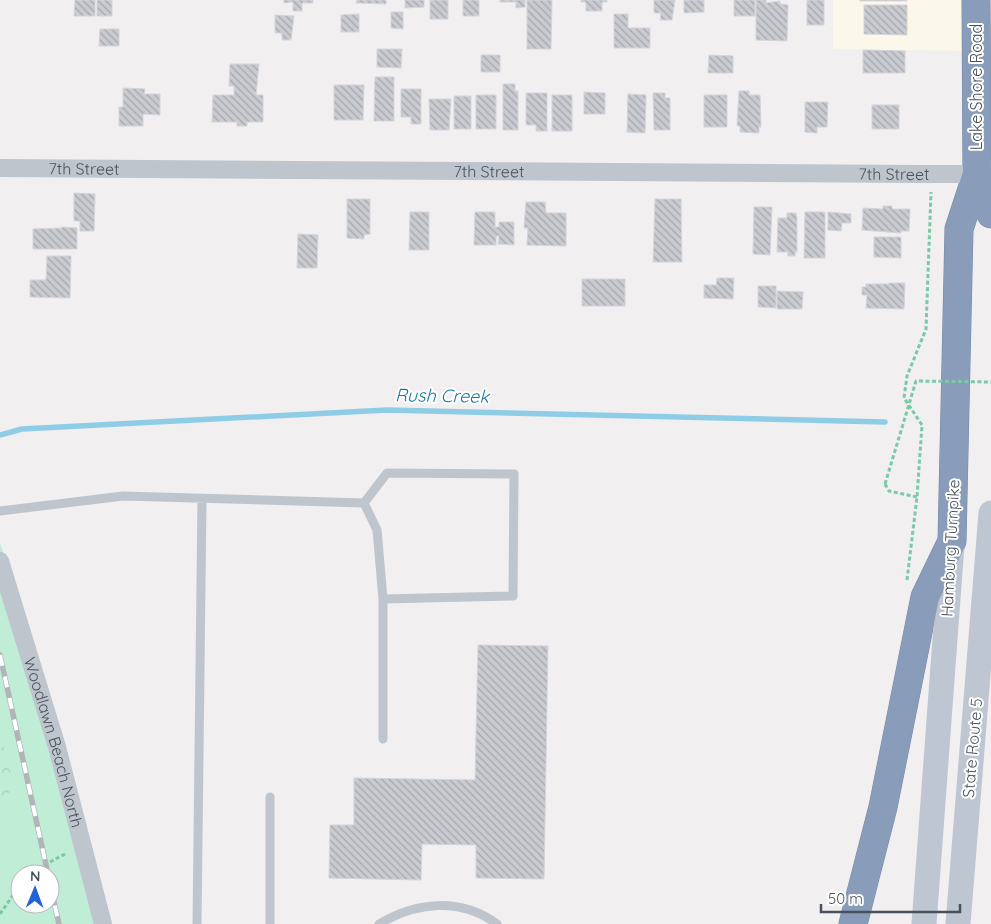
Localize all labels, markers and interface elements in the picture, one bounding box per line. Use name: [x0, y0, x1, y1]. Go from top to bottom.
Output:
street label: Lake Shore Road: [966, 24, 986, 150]
street label: 7th Street: [48, 158, 120, 179]
street label: 7th Street: [453, 161, 525, 181]
street label: 7th Street: [858, 164, 929, 184]
water label: Rush Creek: [395, 383, 491, 408]
street label: Hamburg Turnpike: [936, 479, 964, 617]
street label: Woodlawn Beach North: [20, 655, 87, 829]
street label: State Route 5: [958, 697, 986, 799]
north arrow: [10, 864, 60, 914]
text: N: [30, 867, 41, 885]
scale bar: [821, 882, 960, 914]
text: 50 m: [828, 889, 863, 908]

